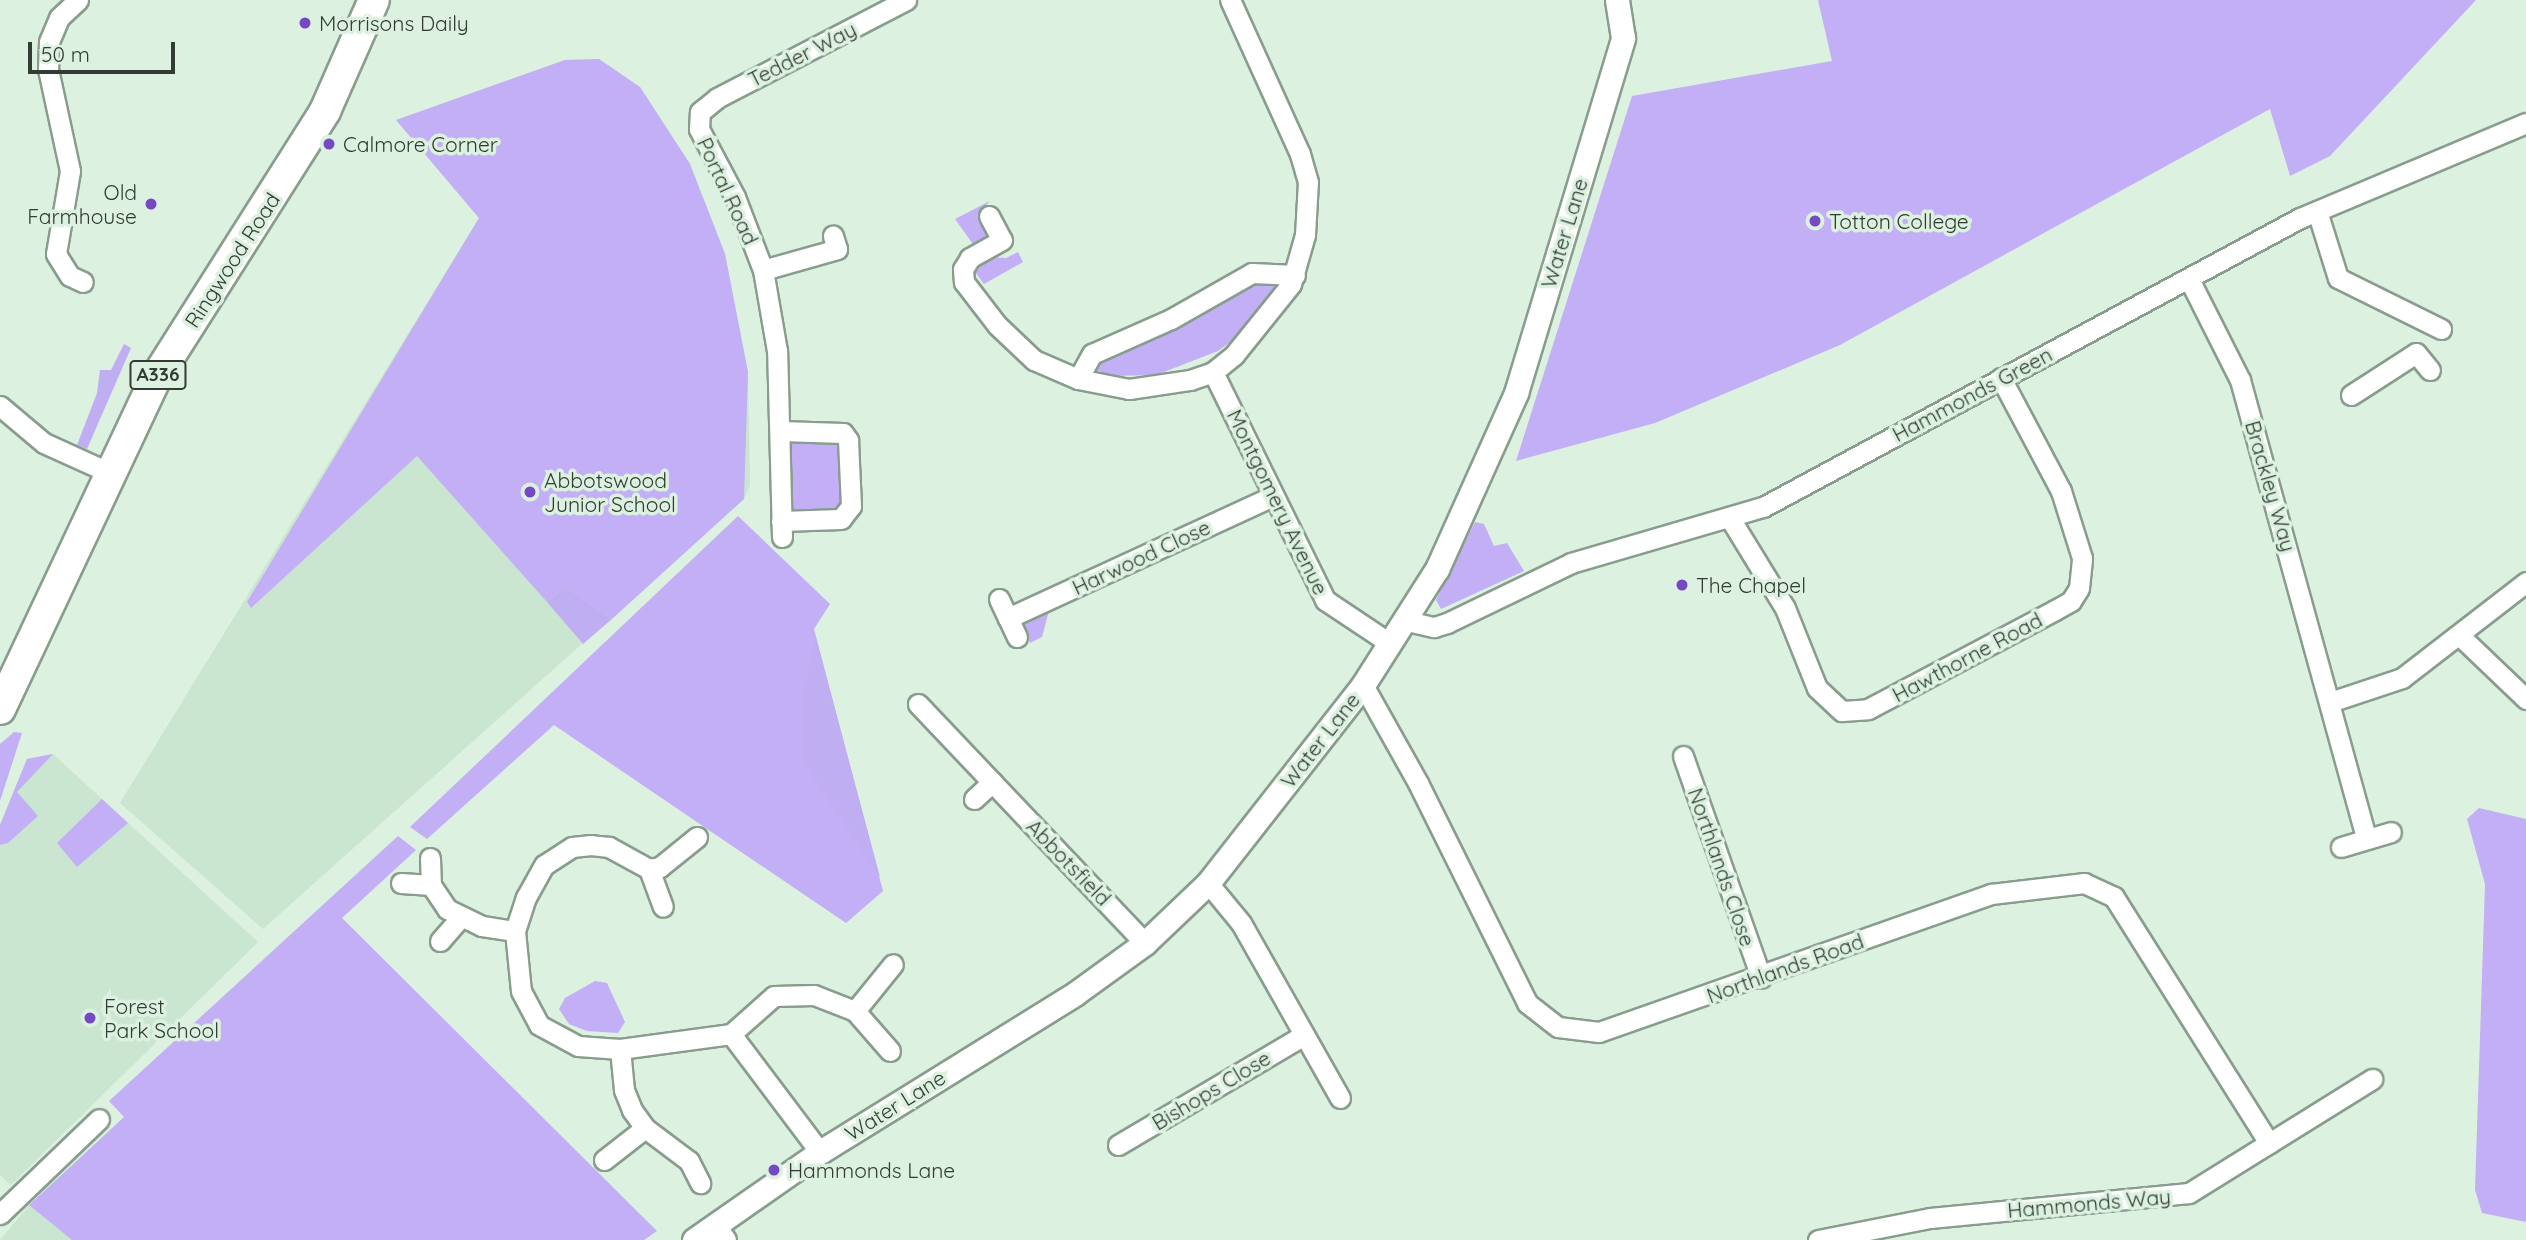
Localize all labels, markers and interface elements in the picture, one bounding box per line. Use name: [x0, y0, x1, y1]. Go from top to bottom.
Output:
place label: Morrisons Daily: [319, 10, 469, 36]
marker: Morrisons Daily: [297, 15, 313, 31]
street label: Tedder Way: [744, 16, 860, 92]
scale bar: [32, 28, 178, 72]
text: 50 m: [41, 41, 90, 67]
place label: Calmore Corner: [343, 131, 498, 157]
street label: Portal Road: [692, 133, 764, 249]
marker: Calmore Corner: [321, 136, 337, 152]
street label: Water Lane: [1535, 175, 1593, 291]
place label: Old Farmhouse: [27, 179, 137, 229]
street label: Ringwood Road: [179, 188, 285, 332]
marker: Old Farmhouse: [143, 196, 159, 212]
place label: Totton College: [1829, 208, 1969, 234]
marker: Totton College: [1807, 213, 1823, 229]
street label: Hammonds Green: [1888, 341, 2056, 447]
road number: A336: [128, 360, 188, 390]
street label: Montgomery Avenue: [1222, 405, 1334, 599]
street label: Brackley Way: [2240, 418, 2302, 554]
place label: Abbotswood Junior School: [544, 467, 676, 517]
marker: Abbotswood Junior School: [522, 484, 538, 500]
street label: Harwood Close: [1068, 514, 1214, 600]
place label: The Chapel: [1696, 572, 1806, 598]
marker: The Chapel: [1674, 577, 1690, 593]
street label: Hawthorne Road: [1888, 607, 2046, 707]
street label: Water Lane: [1275, 688, 1365, 792]
street label: Northlands Close: [1683, 784, 1761, 950]
street label: Abbotsfield: [1022, 814, 1116, 910]
street label: Northlands Road: [1703, 928, 1867, 1008]
place label: Forest Park School: [104, 993, 219, 1043]
marker: Forest Park School: [82, 1010, 98, 1026]
street label: Bishops Close: [1147, 1045, 1275, 1135]
street label: Water Lane: [840, 1064, 950, 1146]
place label: Hammonds Lane: [788, 1157, 955, 1183]
marker: Hammonds Lane: [766, 1162, 782, 1178]
street label: Hammonds Way: [2006, 1183, 2172, 1223]

